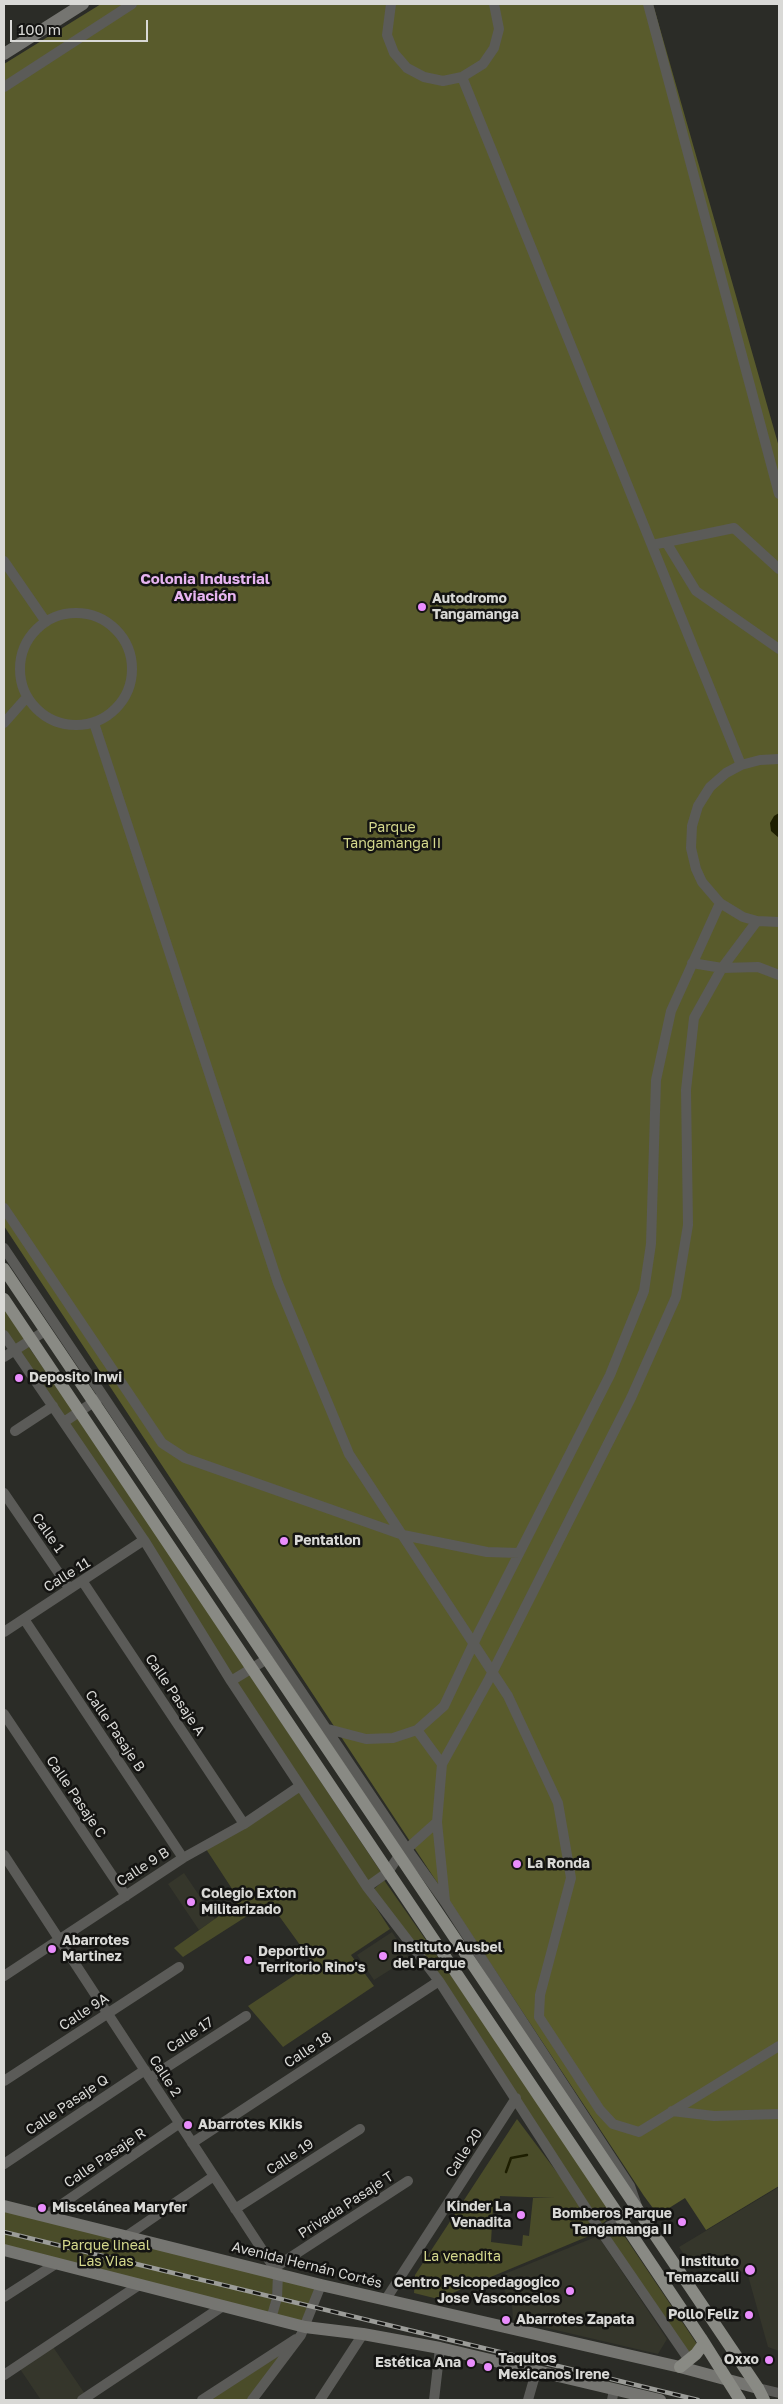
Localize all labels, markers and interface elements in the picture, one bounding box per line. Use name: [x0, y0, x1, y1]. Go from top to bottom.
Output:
scale bar: [12, 10, 150, 42]
text: 100 m: [18, 20, 61, 38]
district label: Colonia Industrial Aviación: [140, 570, 270, 605]
place label: Autodromo Tangamanga: [432, 591, 519, 624]
marker: Autodromo Tangamanga: [416, 601, 428, 613]
park label: Parque Tangamanga II: [343, 820, 441, 852]
place label: Deposito Inwi: [29, 1370, 122, 1386]
marker: Deposito Inwi: [13, 1372, 25, 1384]
street label: Calle 1: [28, 1510, 68, 1556]
place label: Pentatlon: [294, 1533, 361, 1549]
marker: Pentatlon: [278, 1535, 290, 1547]
street label: Calle 11: [41, 1554, 93, 1596]
street label: Calle Pasaje A: [142, 1651, 208, 1739]
street label: Calle Pasaje B: [82, 1687, 148, 1775]
street label: Calle Pasaje C: [42, 1753, 110, 1841]
street label: Calle 9 B: [114, 1844, 172, 1890]
place label: La Ronda: [527, 1856, 590, 1872]
marker: La Ronda: [511, 1858, 523, 1870]
place label: Colegio Exton Militarizado: [201, 1886, 296, 1918]
marker: Colegio Exton Militarizado: [185, 1896, 197, 1908]
place label: Abarrotes Martinez: [62, 1933, 129, 1965]
place label: Instituto Ausbel del Parque: [393, 1940, 502, 1972]
marker: Abarrotes Martinez: [46, 1943, 58, 1955]
place label: Deportivo Territorio Rino's: [258, 1944, 366, 1976]
marker: Instituto Ausbel del Parque: [377, 1950, 389, 1962]
marker: Deportivo Territorio Rino's: [242, 1954, 254, 1966]
street label: Calle 9A: [56, 1990, 112, 2034]
street label: Calle 17: [164, 2014, 216, 2056]
street label: Calle 18: [281, 2028, 335, 2072]
street label: Calle 2: [145, 2052, 185, 2100]
street label: Calle Pasaje Q: [23, 2071, 111, 2139]
place label: Abarrotes Kikis: [198, 2117, 303, 2133]
marker: Abarrotes Kikis: [182, 2119, 194, 2131]
street label: Calle Pasaje R: [61, 2124, 149, 2192]
street label: Calle 20: [442, 2125, 486, 2181]
street label: Calle 19: [263, 2135, 317, 2179]
street label: Privada Pasaje T: [295, 2168, 397, 2242]
place label: Kinder La Venadita: [446, 2199, 511, 2232]
place label: Miscelánea Maryfer: [52, 2200, 187, 2216]
marker: Miscelánea Maryfer: [36, 2202, 48, 2214]
place label: Bomberos Parque Tangamanga II: [552, 2206, 672, 2238]
marker: Kinder La Venadita: [515, 2209, 527, 2221]
marker: Bomberos Parque Tangamanga II: [676, 2216, 688, 2228]
park label: Parque lineal Las Vias: [62, 2238, 150, 2270]
street label: Avenida Hernán Cortés: [230, 2238, 384, 2292]
park label: La venadita: [423, 2249, 501, 2265]
place label: Instituto Temazcalli: [666, 2254, 739, 2286]
marker: Instituto Temazcalli: [743, 2263, 757, 2277]
place label: Centro Psicopedagogico Jose Vasconcelos: [394, 2275, 560, 2308]
marker: Centro Psicopedagogico Jose Vasconcelos: [564, 2285, 576, 2297]
place label: Pollo Feliz: [668, 2307, 739, 2323]
marker: Pollo Feliz: [743, 2309, 755, 2321]
place label: Abarrotes Zapata: [516, 2312, 634, 2328]
marker: Abarrotes Zapata: [500, 2314, 512, 2326]
place label: Taquitos Mexicanos Irene: [498, 2351, 610, 2384]
place label: Oxxo: [724, 2352, 759, 2368]
marker: Oxxo: [763, 2354, 775, 2366]
place label: Estética Ana: [375, 2355, 461, 2371]
marker: Estética Ana: [465, 2357, 477, 2369]
marker: Taquitos Mexicanos Irene: [482, 2361, 494, 2373]

